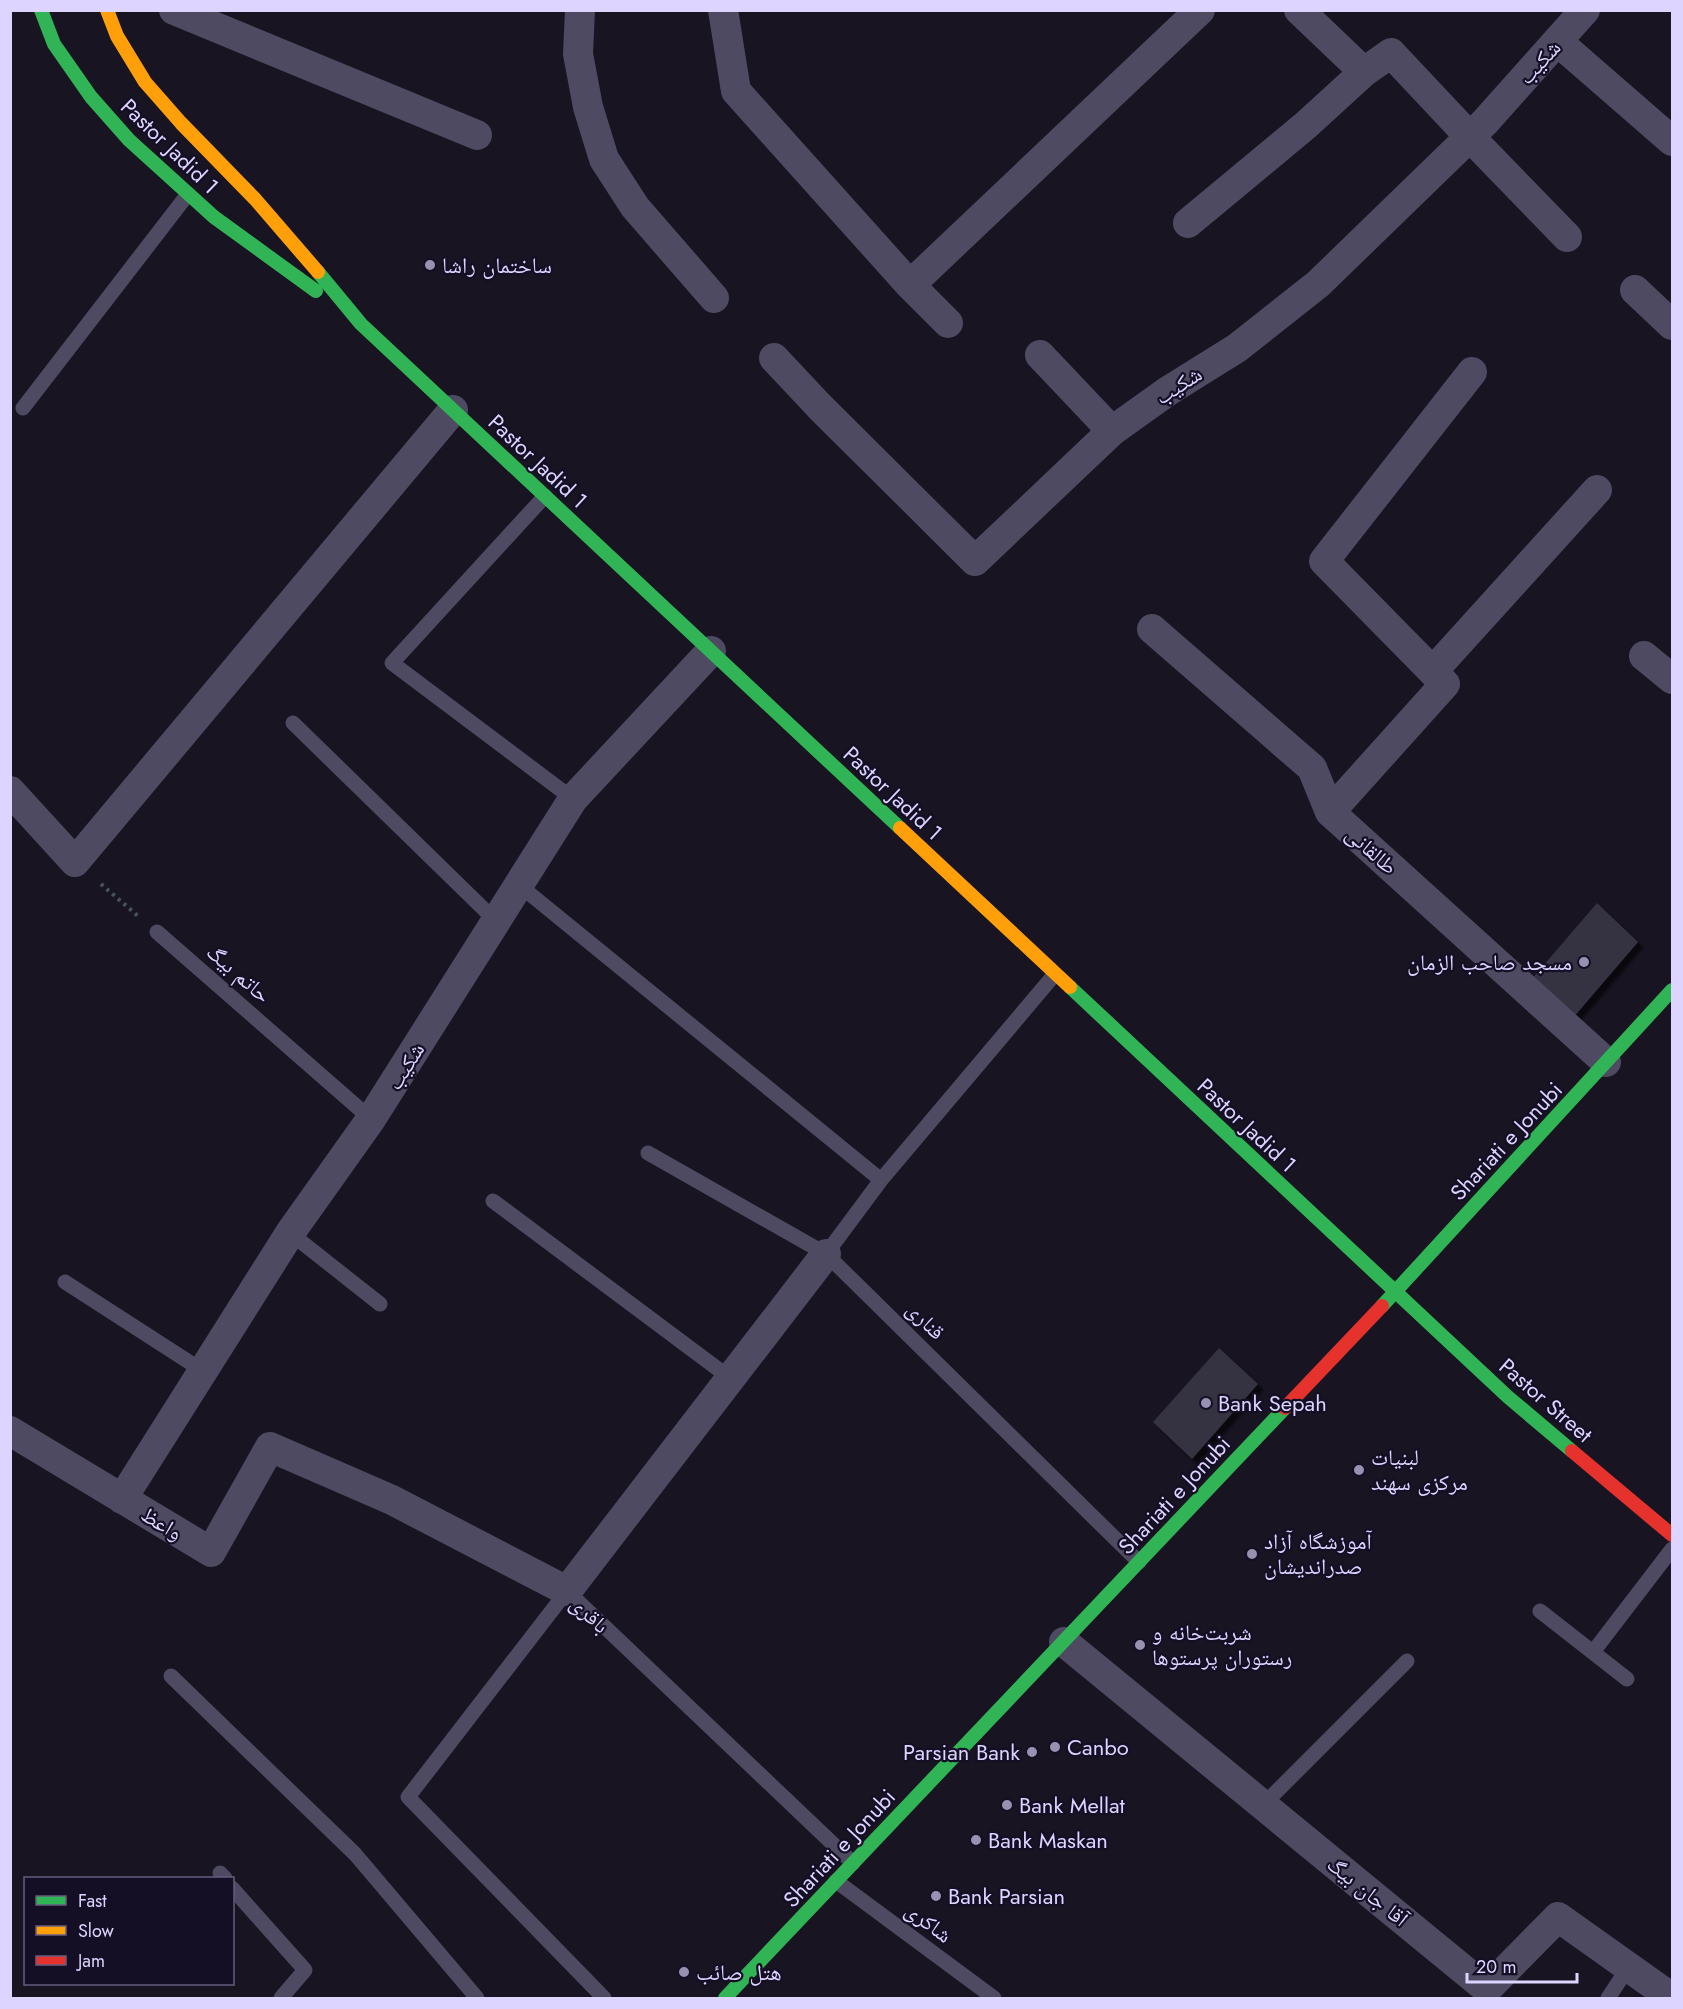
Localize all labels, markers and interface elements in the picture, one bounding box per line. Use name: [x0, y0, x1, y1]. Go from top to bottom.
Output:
street label: شکیب: [1510, 33, 1568, 91]
street label: Pastor Jadid 1: [114, 91, 226, 201]
place label: ساختمان راشا: [442, 249, 552, 281]
marker: ساختمان راشا: [423, 258, 437, 272]
street label: شکیب: [1148, 358, 1208, 412]
street label: Pastor Jadid 1: [481, 407, 595, 515]
street label: Pastor Jadid 1: [836, 739, 950, 847]
street label: طالقانی: [1339, 818, 1405, 882]
street label: حاتم بیگ: [200, 936, 278, 1010]
place label: مسجد صاحب الزمان: [1407, 946, 1572, 978]
marker: مسجد صاحب الزمان: [1577, 955, 1591, 969]
street label: شکیب: [378, 1036, 432, 1096]
street label: Pastor Jadid 1: [1190, 1071, 1304, 1179]
street label: Shariati e Jonubi: [1442, 1074, 1570, 1208]
street label: قناری: [899, 1293, 953, 1347]
street label: Pastor Street: [1492, 1350, 1600, 1450]
place label: Bank Sepah: [1218, 1387, 1327, 1419]
marker: Bank Sepah: [1199, 1396, 1213, 1410]
street label: Shariati e Jonubi: [1110, 1428, 1238, 1562]
place label: لبنیات مرکزی سهند: [1371, 1441, 1468, 1498]
marker: لبنیات مرکزی سهند: [1352, 1463, 1366, 1477]
street label: واعظ: [135, 1498, 189, 1548]
place label: آموزشگاه آزاد صدراندیشان: [1264, 1525, 1372, 1582]
marker: آموزشگاه آزاد صدراندیشان: [1245, 1547, 1259, 1561]
street label: باقری: [563, 1588, 617, 1640]
place label: شربت‌خانه و رستوران پرستوها: [1152, 1616, 1292, 1673]
marker: شربت‌خانه و رستوران پرستوها: [1133, 1638, 1147, 1652]
place label: Canbo: [1067, 1731, 1129, 1763]
place label: Parsian Bank: [903, 1736, 1020, 1768]
marker: Canbo: [1048, 1740, 1062, 1754]
marker: Parsian Bank: [1025, 1745, 1039, 1759]
street label: Shariati e Jonubi: [775, 1781, 903, 1915]
place label: Bank Mellat: [1019, 1789, 1126, 1821]
marker: Bank Mellat: [1000, 1798, 1014, 1812]
place label: Bank Maskan: [988, 1824, 1108, 1856]
marker: Bank Maskan: [969, 1833, 983, 1847]
street label: آقا جان بیگ: [1320, 1848, 1416, 1934]
legend: [24, 1877, 234, 1985]
place label: Bank Parsian: [948, 1880, 1065, 1912]
text: Fast: [78, 1888, 107, 1914]
marker: Bank Parsian: [929, 1889, 943, 1903]
street label: شاکری: [899, 1894, 959, 1950]
text: Slow: [78, 1918, 115, 1944]
scale bar: [1467, 1946, 1576, 1984]
text: Jam: [76, 1948, 105, 1974]
text: 20 m: [1476, 1954, 1516, 1980]
place label: هتل صائب: [696, 1956, 782, 1988]
marker: هتل صائب: [677, 1965, 691, 1979]

